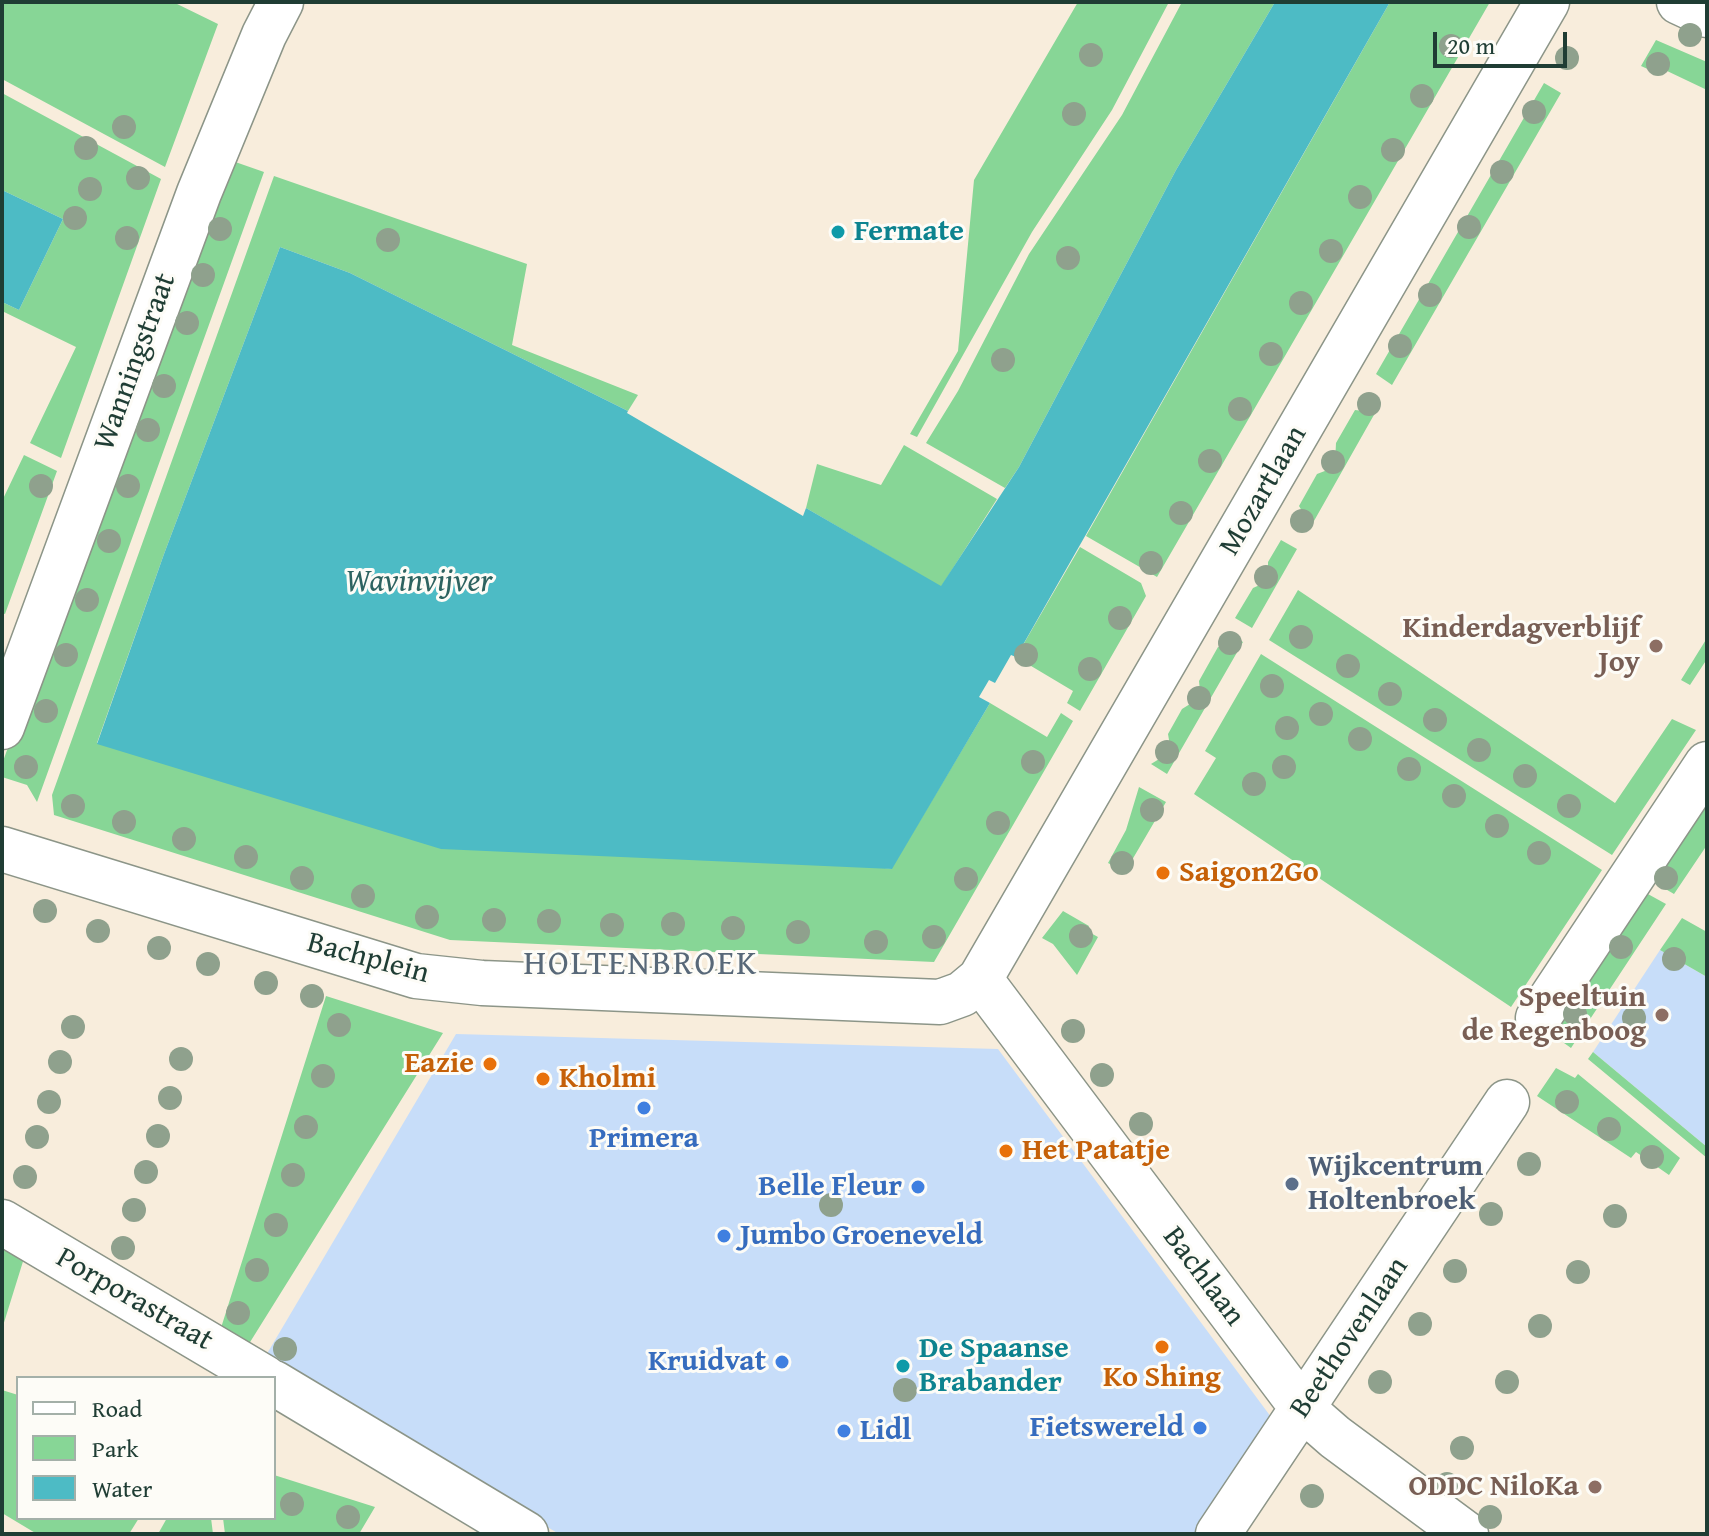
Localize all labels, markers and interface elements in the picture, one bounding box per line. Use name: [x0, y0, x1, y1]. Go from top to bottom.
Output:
scale bar: [1437, 16, 1571, 66]
text: 20 m: [1447, 28, 1495, 63]
place label: Fermate: [854, 214, 964, 250]
marker: Fermate: [829, 223, 847, 241]
street label: Wanningstraat: [87, 268, 185, 456]
street label: Mozartlaan: [1212, 420, 1316, 562]
water label: Wavinvijver: [346, 564, 492, 602]
place label: Kinderdagverblijf Joy: [1403, 611, 1640, 682]
marker: Kinderdagverblijf Joy: [1647, 637, 1665, 655]
place label: Saigon2Go: [1179, 855, 1319, 891]
marker: Saigon2Go: [1154, 864, 1172, 882]
street label: Bachplein: [303, 925, 433, 993]
district label: HOLTENBROEK: [524, 945, 758, 985]
place label: Speeltuin de Regenboog: [1462, 980, 1646, 1050]
marker: Speeltuin de Regenboog: [1653, 1006, 1671, 1024]
place label: Eazie: [404, 1046, 474, 1082]
marker: Eazie: [481, 1055, 499, 1073]
place label: Kholmi: [559, 1061, 656, 1097]
marker: Kholmi: [534, 1070, 552, 1088]
marker: Primera: [635, 1099, 653, 1117]
place label: Primera: [589, 1121, 699, 1157]
place label: Het Patatje: [1022, 1133, 1170, 1169]
marker: Het Patatje: [997, 1142, 1015, 1160]
place label: Wijkcentrum Holtenbroek: [1308, 1149, 1483, 1220]
place label: Belle Fleur: [758, 1169, 902, 1205]
marker: Wijkcentrum Holtenbroek: [1283, 1175, 1301, 1193]
marker: Belle Fleur: [909, 1178, 927, 1196]
place label: Jumbo Groeneveld: [740, 1218, 983, 1254]
street label: Bachlaan: [1154, 1220, 1252, 1334]
marker: Jumbo Groeneveld: [715, 1227, 733, 1245]
street label: Porporastraat: [49, 1241, 219, 1359]
street label: Beethovenlaan: [1283, 1251, 1417, 1425]
place label: De Spaanse Brabander: [919, 1331, 1069, 1402]
marker: Ko Shing: [1153, 1338, 1171, 1356]
place label: Kruidvat: [648, 1344, 766, 1380]
marker: Kruidvat: [773, 1353, 791, 1371]
marker: De Spaanse Brabander: [894, 1357, 912, 1375]
place label: Ko Shing: [1103, 1360, 1221, 1396]
legend: [16, 1376, 276, 1520]
text: Road: [92, 1391, 142, 1426]
place label: Fietswereld: [1030, 1410, 1184, 1446]
place label: Lidl: [860, 1413, 911, 1449]
marker: Fietswereld: [1191, 1419, 1209, 1437]
marker: Lidl: [835, 1422, 853, 1440]
text: Park: [92, 1431, 138, 1466]
place label: ODDC NiloKa: [1409, 1469, 1579, 1505]
text: Water: [92, 1471, 152, 1506]
marker: ODDC NiloKa: [1586, 1478, 1604, 1496]

